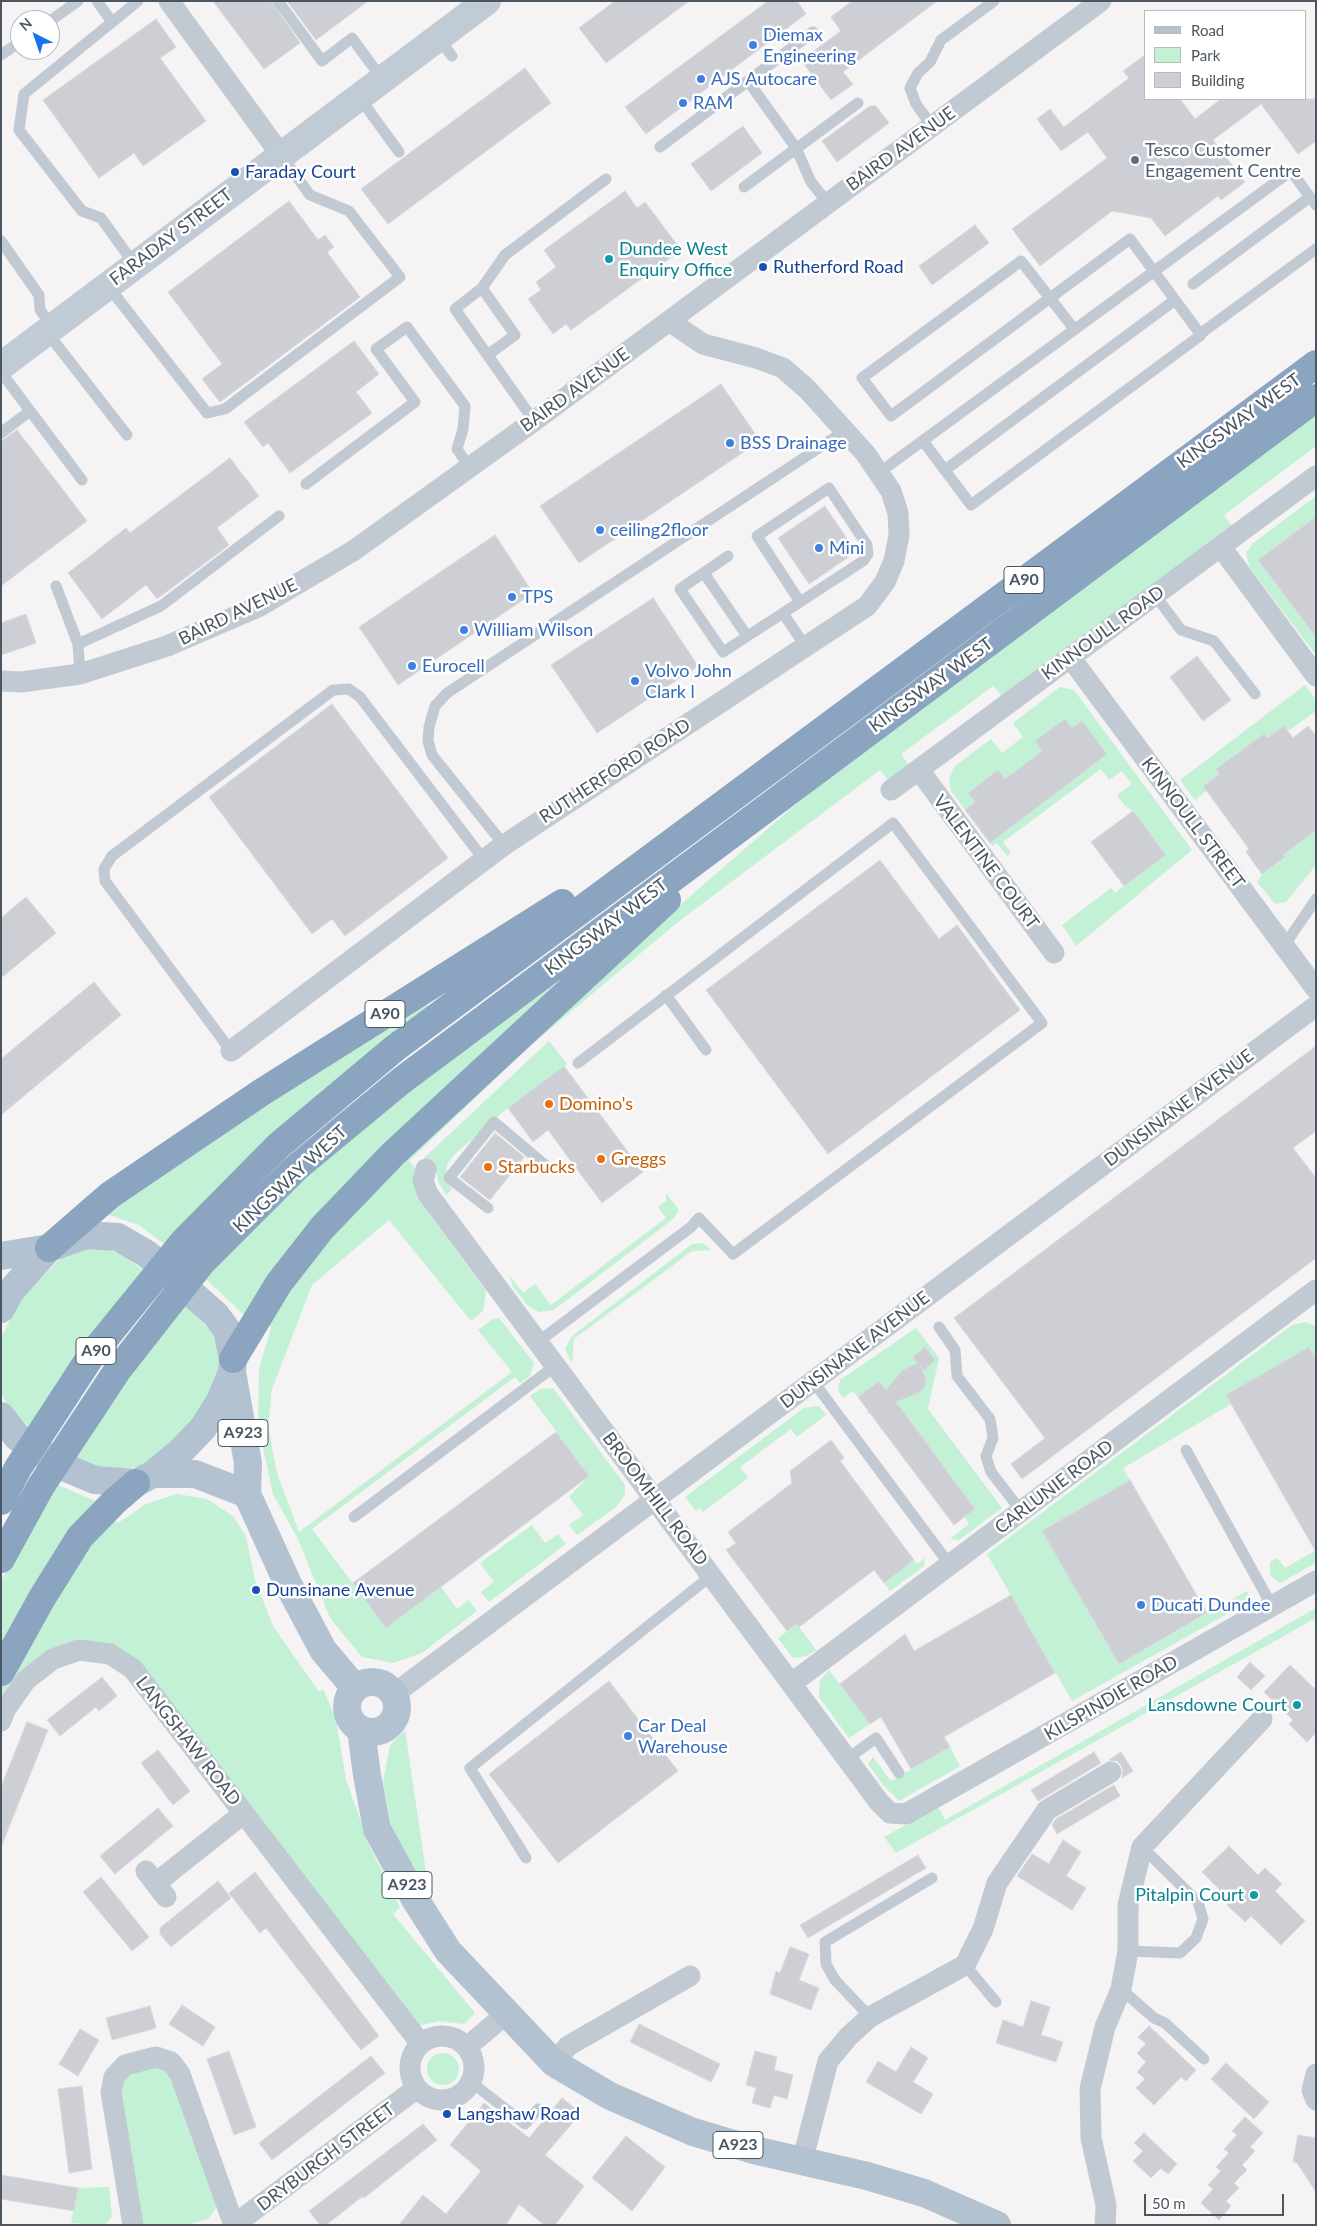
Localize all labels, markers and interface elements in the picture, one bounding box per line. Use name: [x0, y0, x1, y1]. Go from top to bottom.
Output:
north arrow: [10, 10, 60, 60]
legend: [1144, 10, 1307, 100]
text: N: [16, 14, 35, 34]
text: Road: [1191, 21, 1224, 39]
place label: Diemax Engineering: [763, 24, 856, 66]
marker: Diemax Engineering: [747, 39, 759, 51]
text: Park: [1191, 46, 1220, 64]
place label: AJS Autocare: [711, 68, 817, 90]
text: Building: [1191, 71, 1244, 89]
marker: AJS Autocare: [695, 73, 707, 85]
place label: RAM: [693, 92, 733, 114]
marker: RAM: [677, 97, 689, 109]
street label: BAIRD AVENUE: [842, 102, 960, 196]
place label: Tesco Customer Engagement Centre: [1145, 139, 1301, 182]
marker: Tesco Customer Engagement Centre: [1129, 154, 1141, 166]
place label: Faraday Court: [245, 161, 356, 183]
marker: Faraday Court: [229, 166, 241, 178]
street label: FARADAY STREET: [105, 184, 237, 290]
place label: Dundee West Enquiry Office: [619, 238, 732, 280]
marker: Dundee West Enquiry Office: [603, 253, 615, 265]
place label: Rutherford Road: [773, 256, 904, 278]
marker: Rutherford Road: [757, 261, 769, 273]
street label: BAIRD AVENUE: [516, 343, 634, 437]
street label: KINGSWAY WEST: [1173, 369, 1305, 473]
place label: BSS Drainage: [740, 432, 847, 454]
marker: BSS Drainage: [724, 437, 736, 449]
place label: ceiling2floor: [610, 519, 708, 541]
marker: ceiling2floor: [594, 524, 606, 536]
place label: Mini: [829, 537, 864, 559]
marker: Mini: [813, 542, 825, 554]
road number: A90: [1004, 566, 1044, 594]
street label: BAIRD AVENUE: [175, 574, 301, 650]
street label: KINNOULL ROAD: [1037, 581, 1169, 685]
place label: TPS: [522, 586, 553, 608]
marker: TPS: [506, 591, 518, 603]
place label: William Wilson: [474, 619, 593, 641]
marker: William Wilson: [458, 624, 470, 636]
street label: KINGSWAY WEST: [865, 633, 997, 737]
place label: Eurocell: [422, 655, 485, 677]
marker: Eurocell: [406, 660, 418, 672]
place label: Volvo John Clark l: [645, 660, 732, 702]
marker: Volvo John Clark l: [629, 675, 641, 687]
street label: RUTHERFORD ROAD: [535, 714, 695, 828]
street label: KINNOULL STREET: [1137, 753, 1249, 893]
street label: VALENTINE COURT: [929, 791, 1043, 933]
street label: KINGSWAY WEST: [541, 874, 671, 980]
road number: A90: [365, 1001, 405, 1028]
street label: DUNSINANE AVENUE: [1100, 1045, 1258, 1171]
place label: Domino's: [559, 1093, 633, 1115]
marker: Domino's: [543, 1098, 555, 1110]
street label: KINGSWAY WEST: [229, 1121, 351, 1237]
place label: Greggs: [611, 1148, 666, 1170]
marker: Greggs: [595, 1153, 607, 1165]
place label: Starbucks: [498, 1156, 575, 1178]
marker: Starbucks: [482, 1161, 494, 1173]
street label: DUNSINANE AVENUE: [776, 1287, 934, 1413]
road number: A90: [76, 1338, 116, 1364]
road number: A923: [218, 1420, 268, 1446]
street label: BROOMHILL ROAD: [598, 1428, 712, 1570]
street label: CARLUNIE ROAD: [991, 1436, 1117, 1538]
place label: Dunsinane Avenue: [266, 1579, 414, 1601]
marker: Dunsinane Avenue: [250, 1584, 262, 1596]
place label: Ducati Dundee: [1151, 1594, 1270, 1616]
marker: Ducati Dundee: [1135, 1599, 1147, 1611]
street label: KILSPINDIE ROAD: [1040, 1651, 1182, 1745]
street label: LANGSHAW ROAD: [131, 1672, 245, 1810]
place label: Lansdowne Court: [1147, 1694, 1287, 1716]
marker: Lansdowne Court: [1291, 1699, 1303, 1711]
place label: Car Deal Warehouse: [638, 1715, 728, 1758]
marker: Car Deal Warehouse: [622, 1730, 634, 1742]
road number: A923: [382, 1872, 432, 1898]
place label: Pitalpin Court: [1135, 1884, 1244, 1906]
marker: Pitalpin Court: [1248, 1889, 1260, 1901]
street label: DRYBURGH STREET: [253, 2098, 399, 2216]
place label: Langshaw Road: [457, 2103, 580, 2125]
marker: Langshaw Road: [441, 2108, 453, 2120]
road number: A923: [713, 2132, 763, 2158]
scale bar: [1147, 2184, 1287, 2216]
text: 50 m: [1152, 2194, 1186, 2212]

